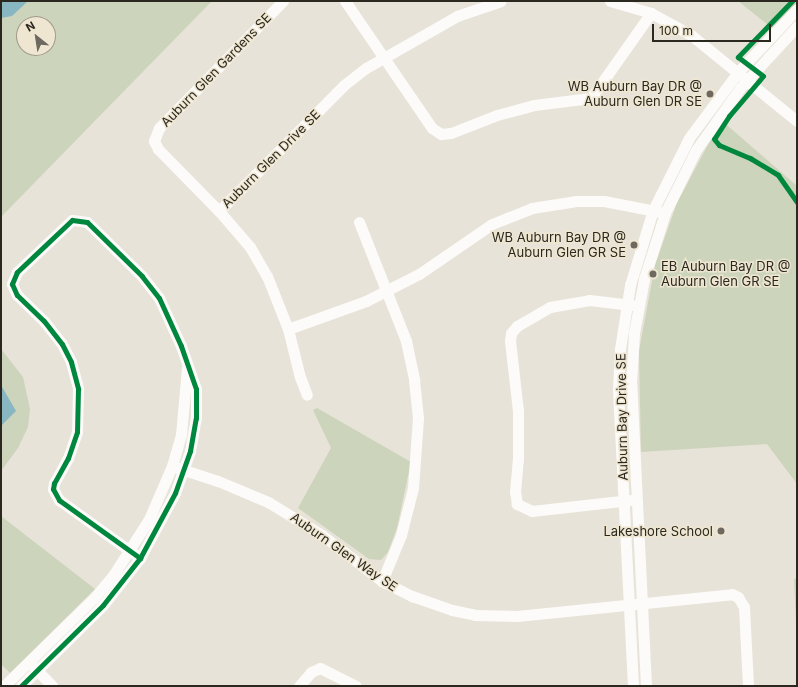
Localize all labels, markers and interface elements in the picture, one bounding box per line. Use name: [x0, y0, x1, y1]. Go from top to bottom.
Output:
street label: Auburn Glen Gardens SE: [158, 10, 274, 130]
north arrow: [16, 16, 56, 56]
scale bar: [654, 16, 773, 42]
text: N: [23, 18, 38, 35]
text: 100 m: [659, 23, 693, 38]
place label: WB Auburn Bay DR @ Auburn Glen DR SE: [568, 79, 702, 110]
marker: WB Auburn Bay DR @ Auburn Glen DR SE: [705, 89, 715, 99]
street label: Auburn Glen Drive SE: [219, 107, 323, 211]
place label: WB Auburn Bay DR @ Auburn Glen GR SE: [492, 230, 626, 261]
marker: WB Auburn Bay DR @ Auburn Glen GR SE: [629, 240, 639, 250]
place label: EB Auburn Bay DR @ Auburn Glen GR SE: [661, 259, 790, 290]
marker: EB Auburn Bay DR @ Auburn Glen GR SE: [648, 269, 658, 279]
street label: Auburn Bay Drive SE: [613, 353, 631, 481]
street label: Auburn Glen Way SE: [288, 509, 400, 595]
place label: Lakeshore School: [603, 523, 713, 539]
marker: Lakeshore School: [716, 526, 726, 536]

